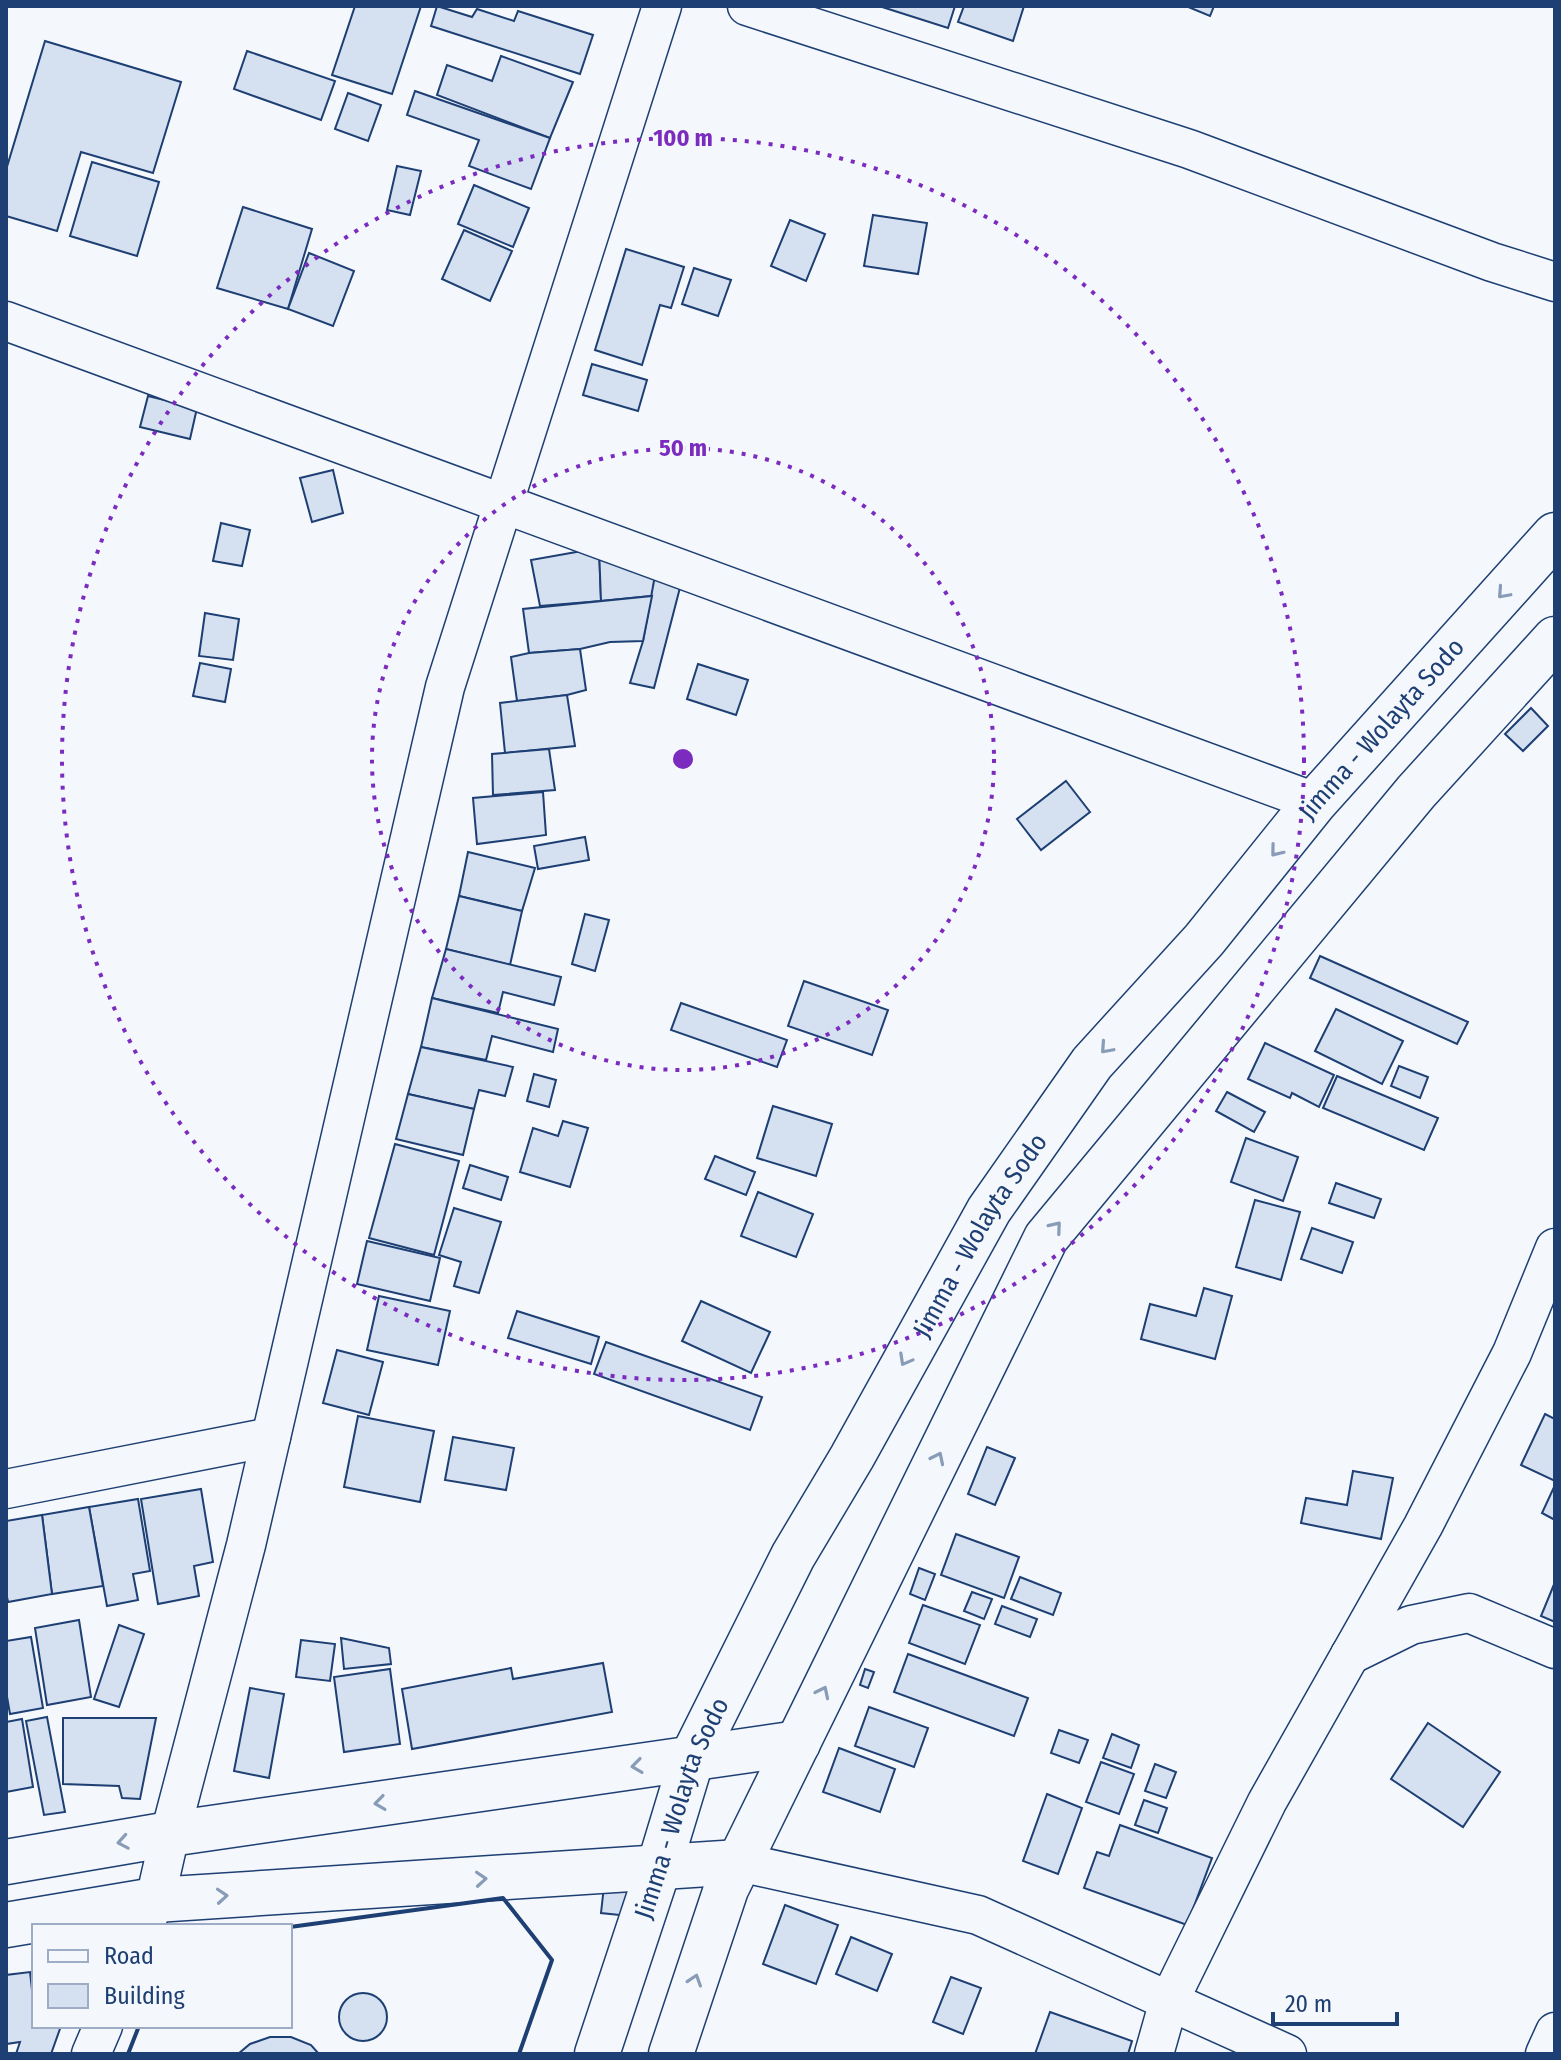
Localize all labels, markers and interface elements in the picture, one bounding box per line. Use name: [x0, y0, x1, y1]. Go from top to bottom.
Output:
text: 100 m: [653, 124, 713, 152]
text: 50 m: [659, 434, 707, 462]
one-way arrow: [1498, 583, 1512, 598]
street label: Jimma - Wolayta Sodo: [1292, 632, 1471, 826]
centre of rings: [669, 745, 697, 773]
one-way arrow: [1271, 842, 1285, 857]
one-way arrow: [1101, 1038, 1115, 1053]
street label: Jimma - Wolayta Sodo: [906, 1128, 1054, 1343]
one-way arrow: [1046, 1222, 1061, 1236]
one-way arrow: [900, 1352, 915, 1366]
one-way arrow: [928, 1452, 944, 1467]
one-way arrow: [813, 1685, 829, 1700]
street label: Jimma - Wolayta Sodo: [628, 1692, 736, 1923]
one-way arrow: [630, 1757, 644, 1774]
one-way arrow: [373, 1794, 387, 1811]
one-way arrow: [116, 1833, 130, 1850]
one-way arrow: [475, 1871, 488, 1888]
one-way arrow: [216, 1888, 229, 1905]
legend: [32, 1924, 292, 2028]
text: Road: [104, 1942, 154, 1970]
one-way arrow: [686, 1974, 702, 1988]
scale bar: [1273, 1976, 1397, 2026]
text: Building: [104, 1982, 186, 2010]
text: 20 m: [1285, 1990, 1332, 2018]

